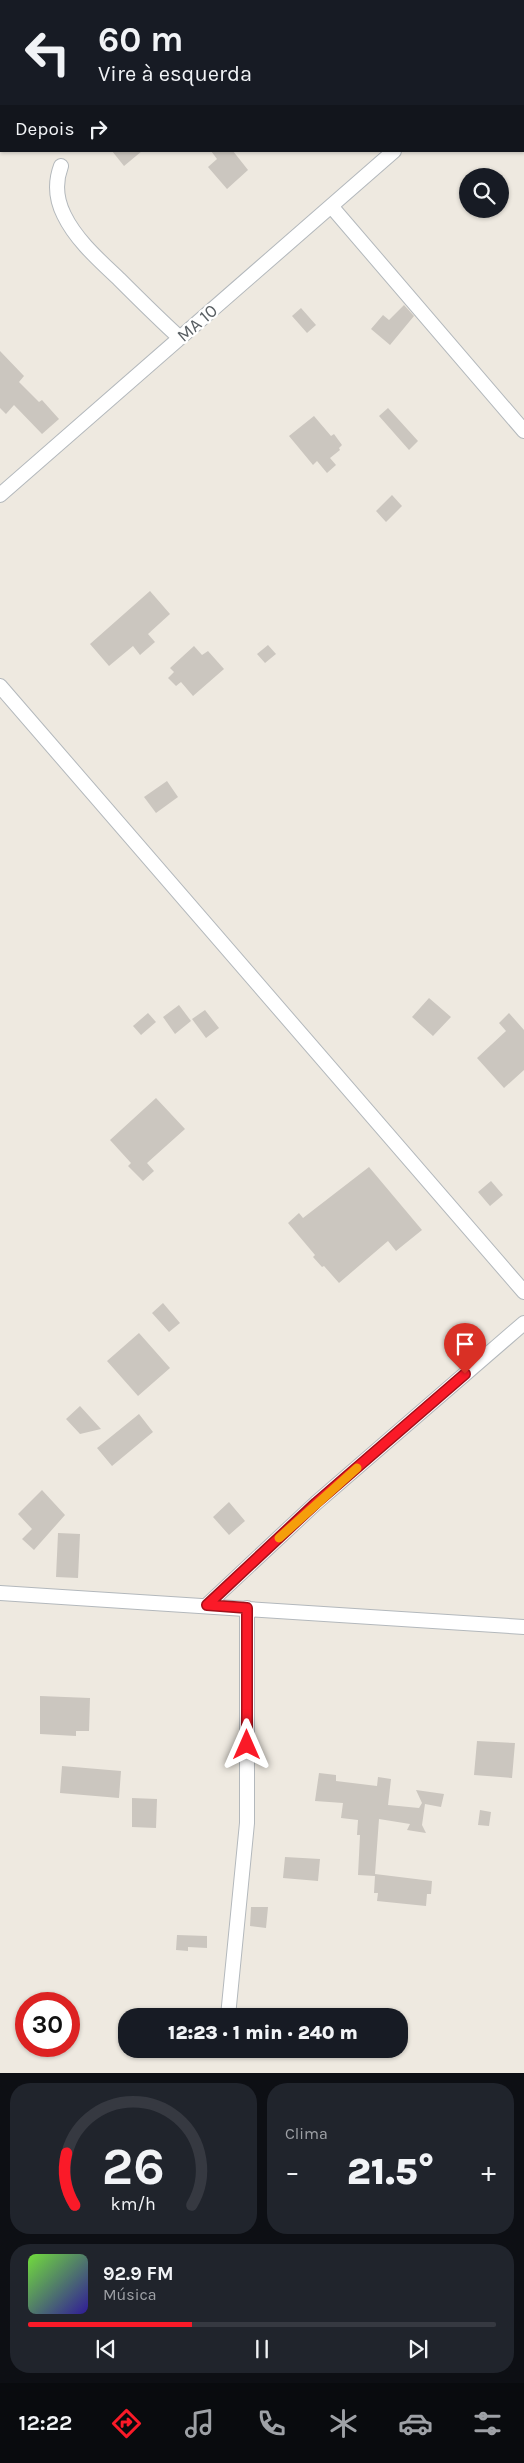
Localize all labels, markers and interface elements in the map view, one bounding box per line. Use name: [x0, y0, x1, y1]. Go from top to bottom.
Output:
text: 60 m: [98, 19, 183, 60]
icon: left: [15, 20, 80, 85]
text: Vire à esquerda: [98, 61, 252, 87]
icon: right: [84, 115, 112, 143]
text: Depois: [15, 118, 74, 140]
map controls: [459, 168, 509, 218]
button: search: [459, 168, 509, 218]
street label: MA 10: [172, 299, 222, 347]
pin: [444, 1323, 486, 1374]
icon: arrive: [451, 1330, 479, 1358]
position arrow: [220, 1718, 272, 1770]
speed limit sign: 30: [15, 1992, 80, 2057]
text: 12:23 · 1 min · 240 m: [168, 2022, 358, 2044]
text: Clima: [285, 2124, 328, 2143]
text: 26: [102, 2136, 165, 2197]
text: 21.5°: [347, 2149, 434, 2194]
text: −: [285, 2155, 300, 2188]
text: +: [481, 2155, 496, 2188]
text: km/h: [111, 2194, 156, 2215]
text: 92.9 FM: [103, 2263, 174, 2285]
text: Música: [103, 2285, 156, 2304]
icon: previous: [92, 2335, 120, 2363]
icon: pause: [248, 2335, 276, 2363]
icon: next: [404, 2335, 432, 2363]
icon: directions: [109, 2406, 144, 2441]
icon: music: [182, 2406, 217, 2441]
icon: phone: [254, 2406, 289, 2441]
icon: climate: [326, 2406, 361, 2441]
icon: car: [398, 2406, 433, 2441]
icon: filters: [470, 2406, 505, 2441]
text: 12:22: [19, 2410, 72, 2436]

